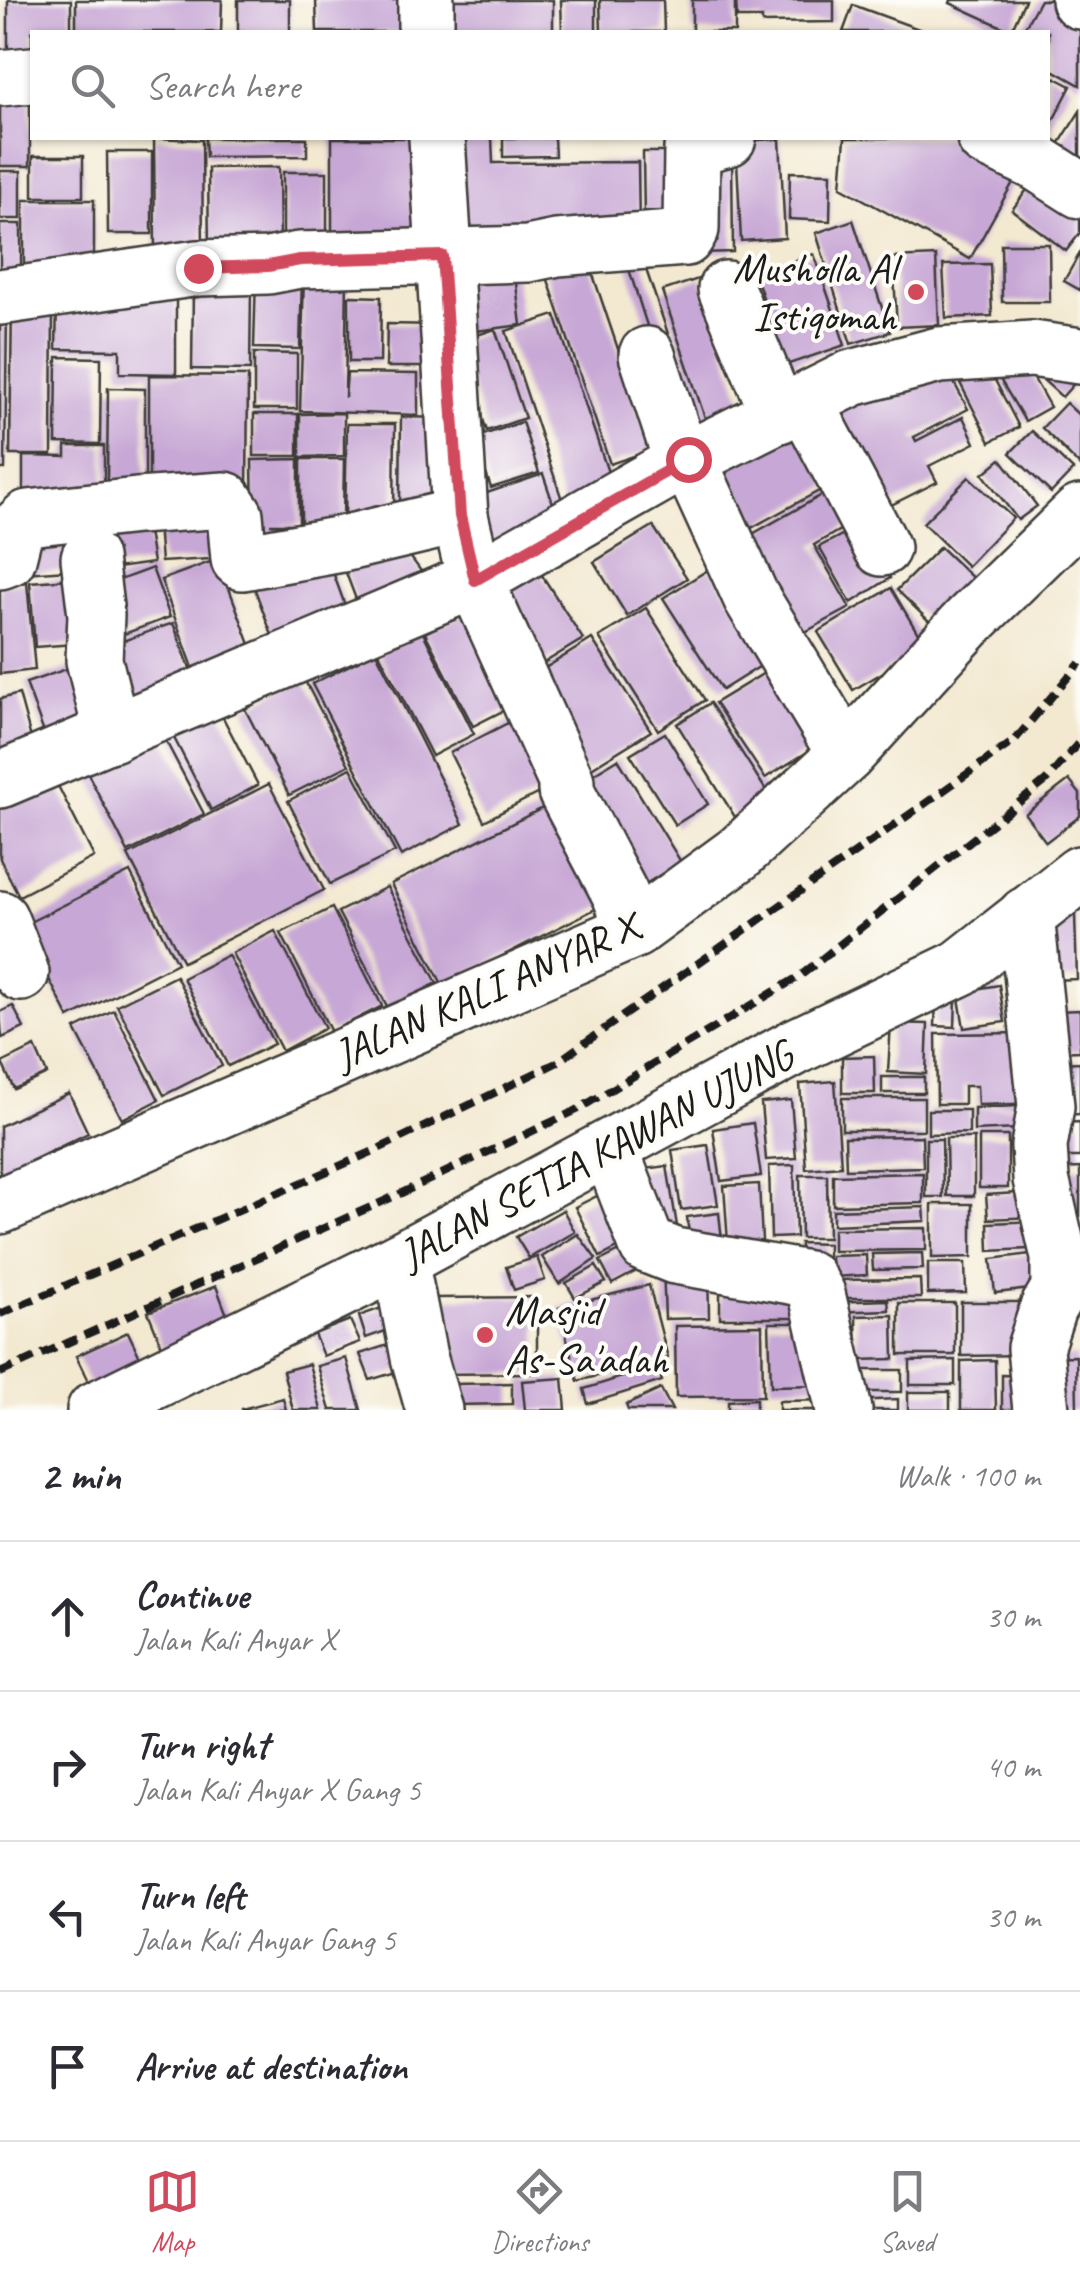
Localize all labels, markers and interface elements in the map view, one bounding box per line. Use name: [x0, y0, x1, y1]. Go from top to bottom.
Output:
search box: [30, 30, 1050, 140]
icon: search: [65, 58, 120, 113]
text: Search here: [145, 62, 300, 109]
place label: Musholla Al Istiqomah: [733, 242, 903, 343]
route end: [176, 246, 222, 292]
marker: Musholla Al Istiqomah: [905, 281, 927, 303]
route start: [666, 437, 712, 483]
street label: JALAN KALI ANYAR X: [324, 898, 652, 1083]
street label: JALAN SETIA KAWAN UJUNG: [388, 1027, 805, 1282]
place label: Masjid As-Sa'adah: [505, 1285, 670, 1386]
marker: Masjid As-Sa'adah: [474, 1324, 496, 1346]
text: 2 min: [40, 1449, 120, 1502]
text: Walk · 100 m: [896, 1455, 1040, 1496]
text: Continue: [135, 1572, 249, 1619]
icon: ahead: [40, 1589, 95, 1644]
text: 30 m: [986, 1596, 1040, 1637]
text: Jalan Kali Anyar X: [135, 1619, 336, 1660]
text: Turn right: [135, 1722, 269, 1769]
icon: right: [40, 1739, 95, 1794]
text: 40 m: [986, 1746, 1040, 1787]
text: Jalan Kali Anyar X Gang 5: [135, 1769, 421, 1810]
text: Turn left: [135, 1872, 245, 1919]
icon: left: [40, 1889, 95, 1944]
text: 30 m: [986, 1896, 1040, 1937]
text: Jalan Kali Anyar Gang 5: [135, 1919, 396, 1960]
icon: arrive: [40, 2039, 95, 2094]
text: Arrive at destination: [135, 2043, 407, 2090]
tab: Map: [145, 2164, 200, 2259]
tab: Directions: [491, 2164, 589, 2259]
tab: Saved: [880, 2164, 935, 2259]

